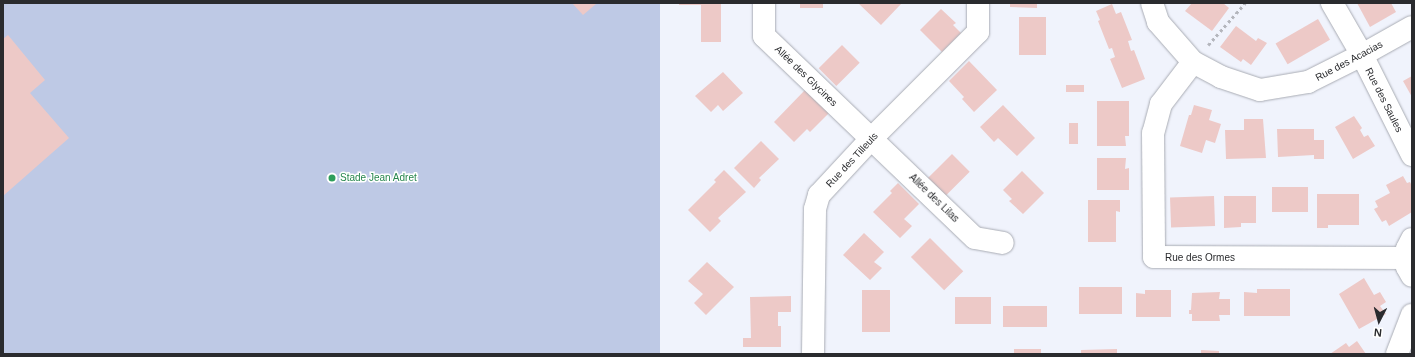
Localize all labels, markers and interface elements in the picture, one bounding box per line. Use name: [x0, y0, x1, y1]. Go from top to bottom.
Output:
street label: Rue des Acacias: [1313, 38, 1385, 84]
street label: Allée des Glycines: [772, 43, 840, 109]
street label: Rue des Saules: [1363, 66, 1405, 134]
street label: Rue des Tilleuls: [823, 130, 881, 190]
street label: Allée des Lilas: [907, 171, 961, 225]
place label: Stade Jean Adret: [340, 172, 417, 184]
marker: Stade Jean Adret: [327, 173, 337, 183]
street label: Rue des Ormes: [1165, 252, 1235, 264]
north arrow: [1359, 301, 1399, 341]
text: N: [1373, 327, 1382, 339]

